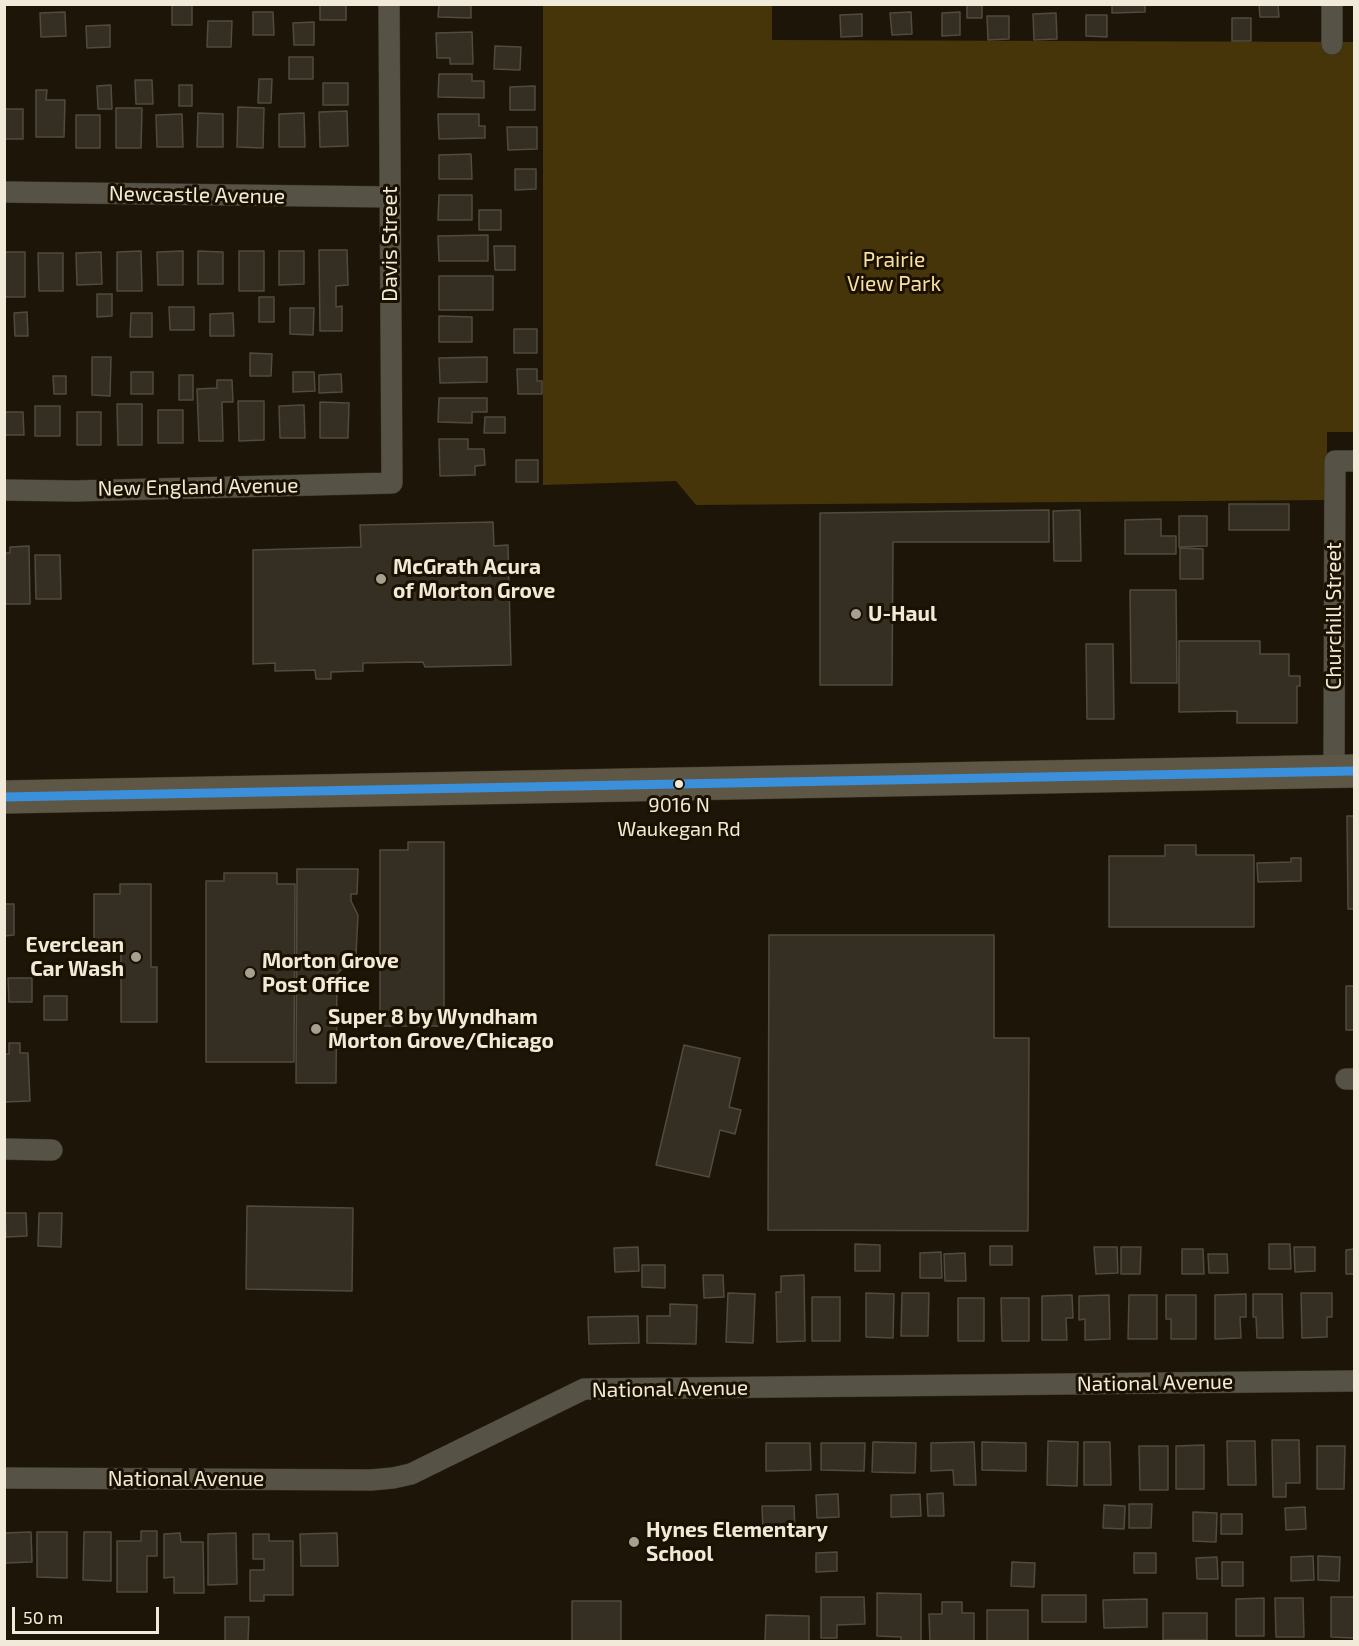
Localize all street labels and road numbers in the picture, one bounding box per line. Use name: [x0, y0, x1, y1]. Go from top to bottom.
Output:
street label: Newcastle Avenue: [109, 181, 285, 209]
street label: Davis Street: [377, 186, 403, 302]
street label: New England Avenue: [97, 473, 299, 501]
street label: Churchill Street: [1321, 542, 1347, 690]
street label: National Avenue: [1077, 1369, 1233, 1397]
street label: National Avenue: [592, 1375, 748, 1403]
street label: National Avenue: [108, 1466, 264, 1492]

